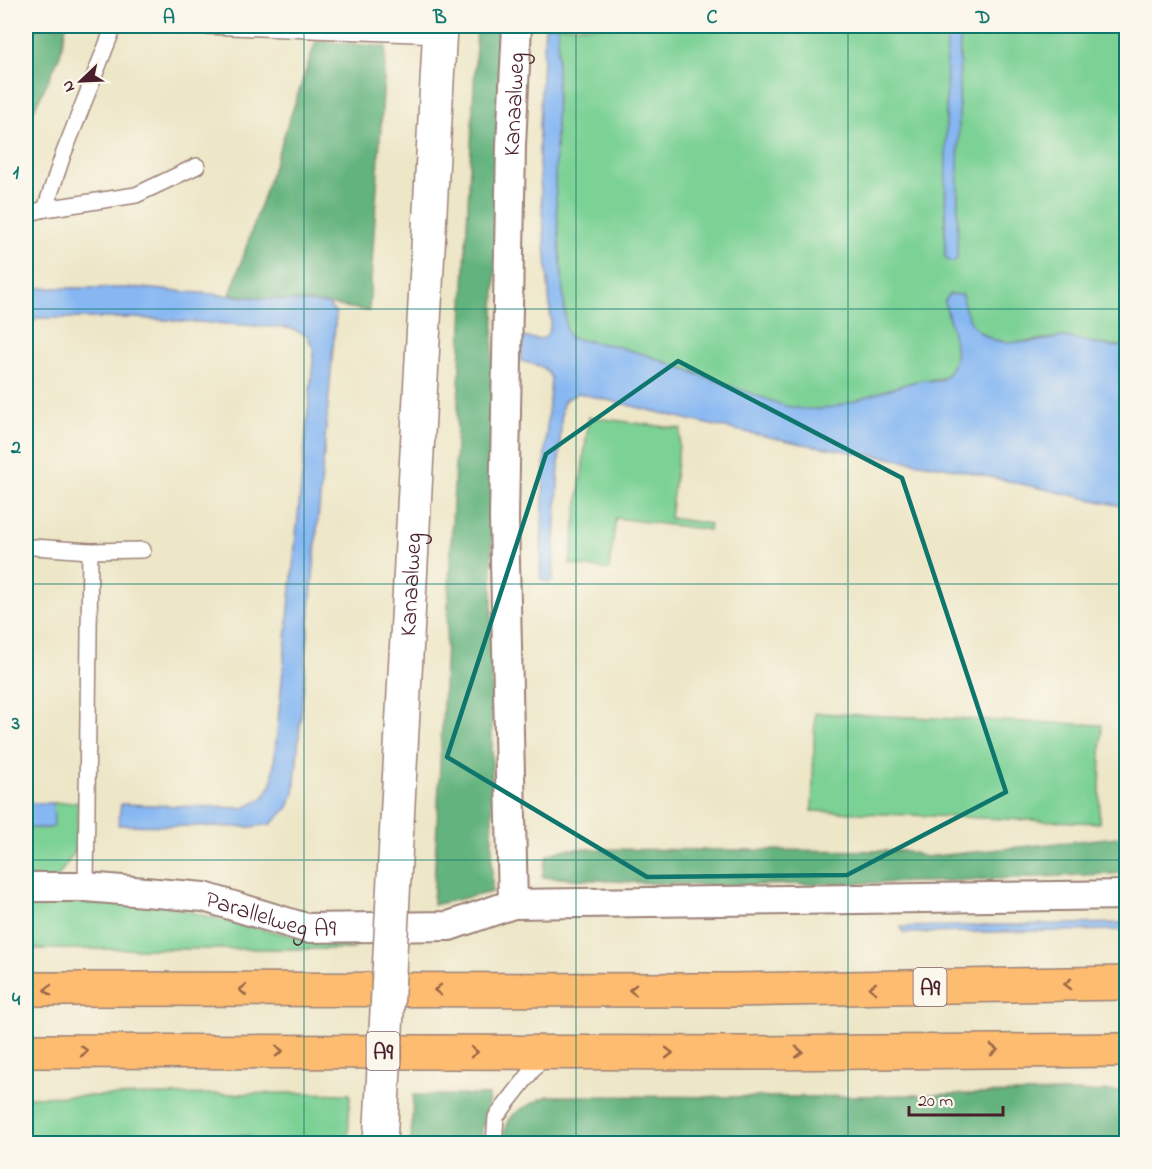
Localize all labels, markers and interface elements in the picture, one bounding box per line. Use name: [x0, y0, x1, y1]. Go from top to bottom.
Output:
text: A: [163, 4, 175, 33]
text: B: [432, 4, 447, 33]
text: C: [707, 4, 718, 33]
text: D: [975, 4, 990, 33]
north arrow: [51, 51, 111, 111]
street label: Kanaalweg: [496, 52, 536, 156]
text: N: [56, 76, 82, 96]
text: 1: [13, 159, 20, 188]
text: 2: [10, 434, 21, 463]
street label: Kanaalweg: [392, 532, 433, 637]
text: 3: [11, 710, 20, 739]
street label: Parallelweg A9: [201, 883, 337, 948]
road number: A9: [914, 968, 946, 1006]
one-way arrow: [1064, 978, 1073, 990]
one-way arrow: [869, 981, 878, 994]
one-way arrow: [44, 984, 53, 996]
one-way arrow: [239, 984, 248, 996]
one-way arrow: [434, 984, 443, 996]
one-way arrow: [629, 984, 638, 996]
text: 4: [12, 986, 21, 1015]
road number: A9: [366, 1032, 400, 1070]
one-way arrow: [990, 1044, 999, 1057]
one-way arrow: [79, 1045, 88, 1057]
one-way arrow: [274, 1045, 283, 1057]
one-way arrow: [469, 1046, 478, 1058]
one-way arrow: [664, 1046, 673, 1059]
one-way arrow: [795, 1046, 804, 1058]
scale bar: [909, 1079, 1004, 1117]
text: 20 m: [918, 1089, 953, 1115]

